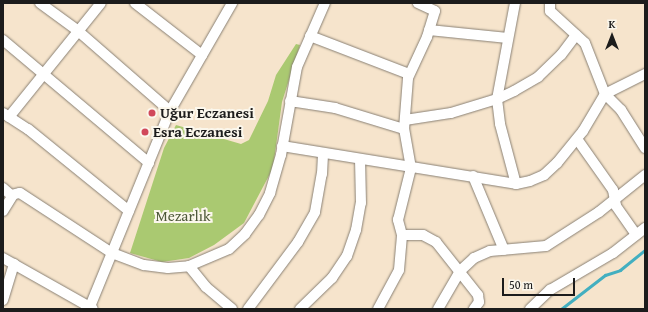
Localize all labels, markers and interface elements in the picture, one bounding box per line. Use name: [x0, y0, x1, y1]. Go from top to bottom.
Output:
north arrow: [592, 16, 632, 56]
text: K: [609, 16, 615, 32]
place label: Uğur Eczanesi: [160, 104, 254, 122]
marker: Uğur Eczanesi: [147, 108, 157, 118]
place label: Esra Eczanesi: [153, 123, 242, 141]
marker: Esra Eczanesi: [140, 127, 150, 137]
park label: Mezarlık: [155, 207, 211, 225]
scale bar: [504, 270, 577, 296]
text: 50 m: [509, 276, 533, 293]

